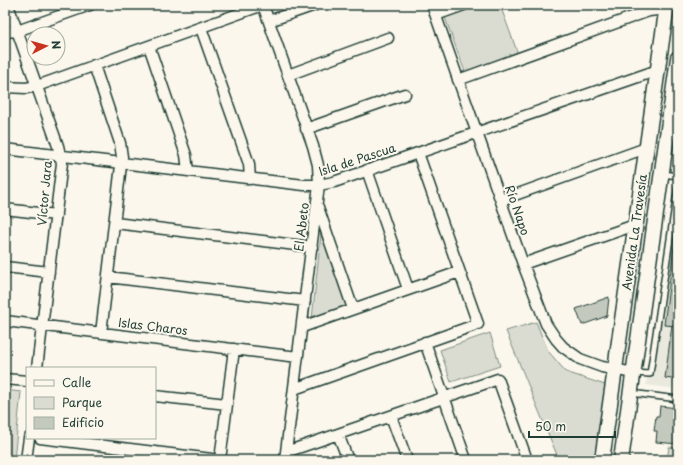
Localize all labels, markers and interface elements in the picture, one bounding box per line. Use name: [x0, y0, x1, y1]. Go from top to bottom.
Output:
north arrow: [26, 26, 66, 66]
text: N: [48, 40, 65, 50]
street label: Isla de Pascua: [316, 138, 398, 180]
street label: Víctor Jara: [32, 159, 56, 226]
street label: Avenida La Travesía: [617, 172, 651, 291]
street label: Río Napo: [501, 182, 535, 238]
street label: El Abeto: [289, 201, 313, 252]
street label: Islas Charos: [117, 313, 189, 339]
legend: [26, 367, 156, 439]
text: Calle: [62, 373, 92, 391]
text: Parque: [62, 393, 102, 411]
text: Edificio: [62, 413, 104, 431]
scale bar: [529, 413, 615, 439]
text: 50 m: [535, 417, 566, 435]

